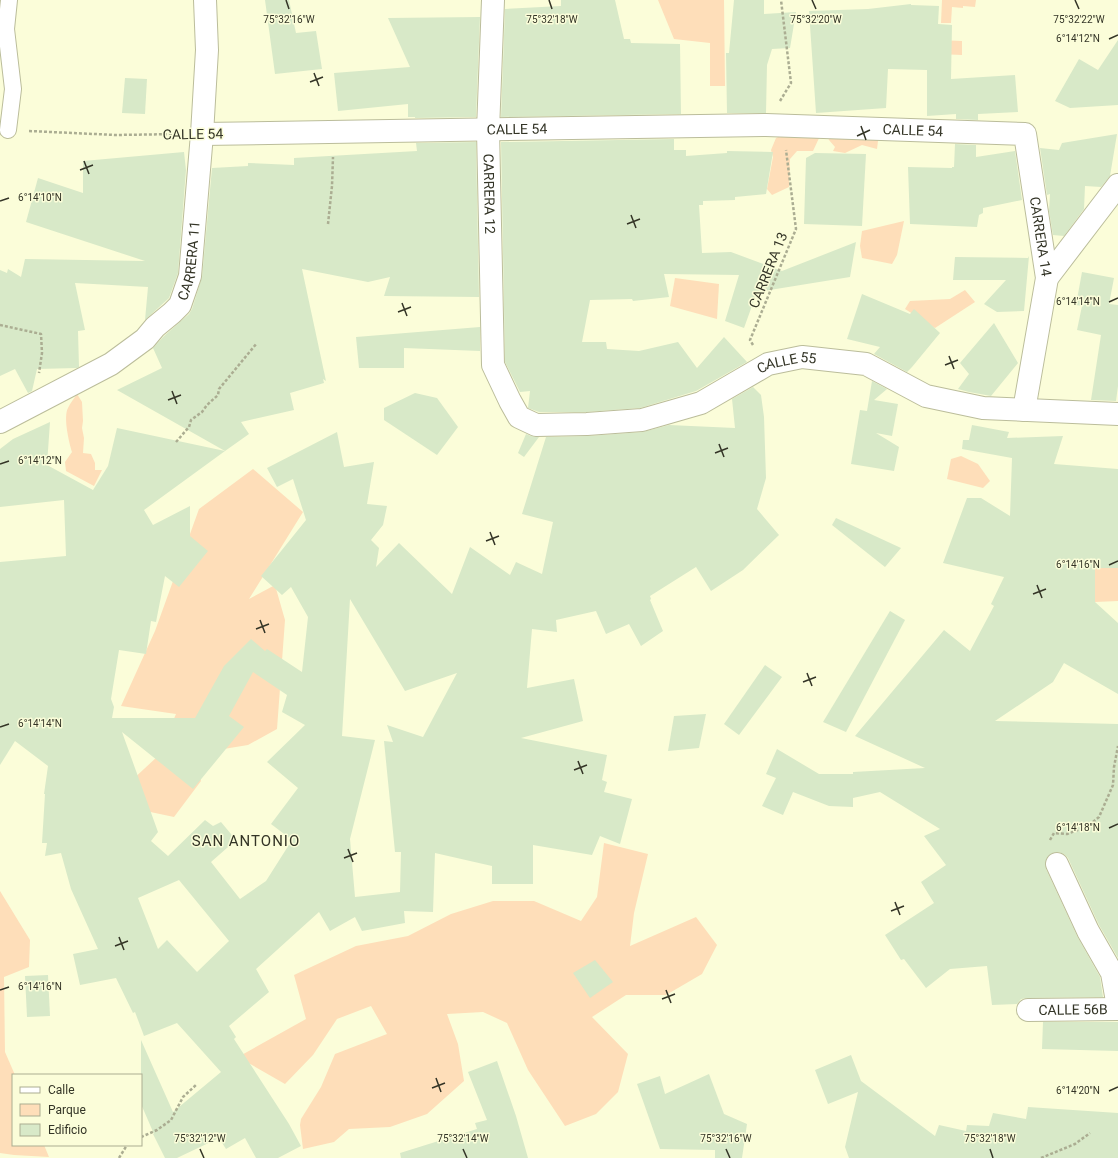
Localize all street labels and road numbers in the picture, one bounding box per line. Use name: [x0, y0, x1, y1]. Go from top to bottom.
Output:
street label: CALLE 54: [487, 120, 547, 137]
street label: CALLE 54: [882, 121, 944, 139]
street label: CALLE 54: [163, 125, 224, 143]
street label: CARRERA 12: [481, 153, 498, 234]
street label: CARRERA 14: [1027, 196, 1055, 278]
street label: CARRERA 11: [174, 220, 203, 303]
street label: CARRERA 13: [746, 230, 790, 310]
street label: CALLE 55: [754, 349, 817, 377]
street label: CALLE 56B: [1038, 1001, 1108, 1018]

